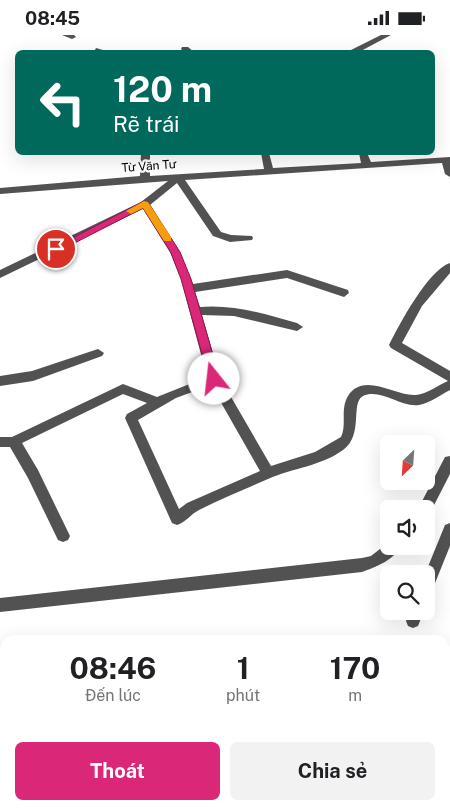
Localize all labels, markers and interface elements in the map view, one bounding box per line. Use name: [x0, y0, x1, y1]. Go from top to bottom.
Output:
text: 08:45: [25, 7, 80, 29]
text: 120 m: [113, 69, 212, 110]
icon: left: [30, 70, 95, 135]
text: Rẽ trái: [113, 111, 180, 137]
street label: Từ Văn Tư: [121, 157, 177, 175]
pin: [35, 228, 77, 270]
icon: arrive: [42, 235, 70, 263]
position arrow: [187, 352, 239, 404]
north arrow: [380, 435, 435, 490]
map controls: [380, 435, 435, 620]
button: sound: [380, 500, 435, 555]
button: search: [380, 565, 435, 620]
text: 08:46: [70, 650, 156, 686]
text: 1: [237, 650, 250, 686]
text: 170: [330, 650, 380, 686]
text: Đến lúc: [85, 686, 141, 705]
text: phút: [226, 686, 260, 705]
text: m: [348, 686, 362, 705]
button: Thoát: [15, 742, 220, 800]
button: Chia sẻ: [230, 742, 435, 800]

